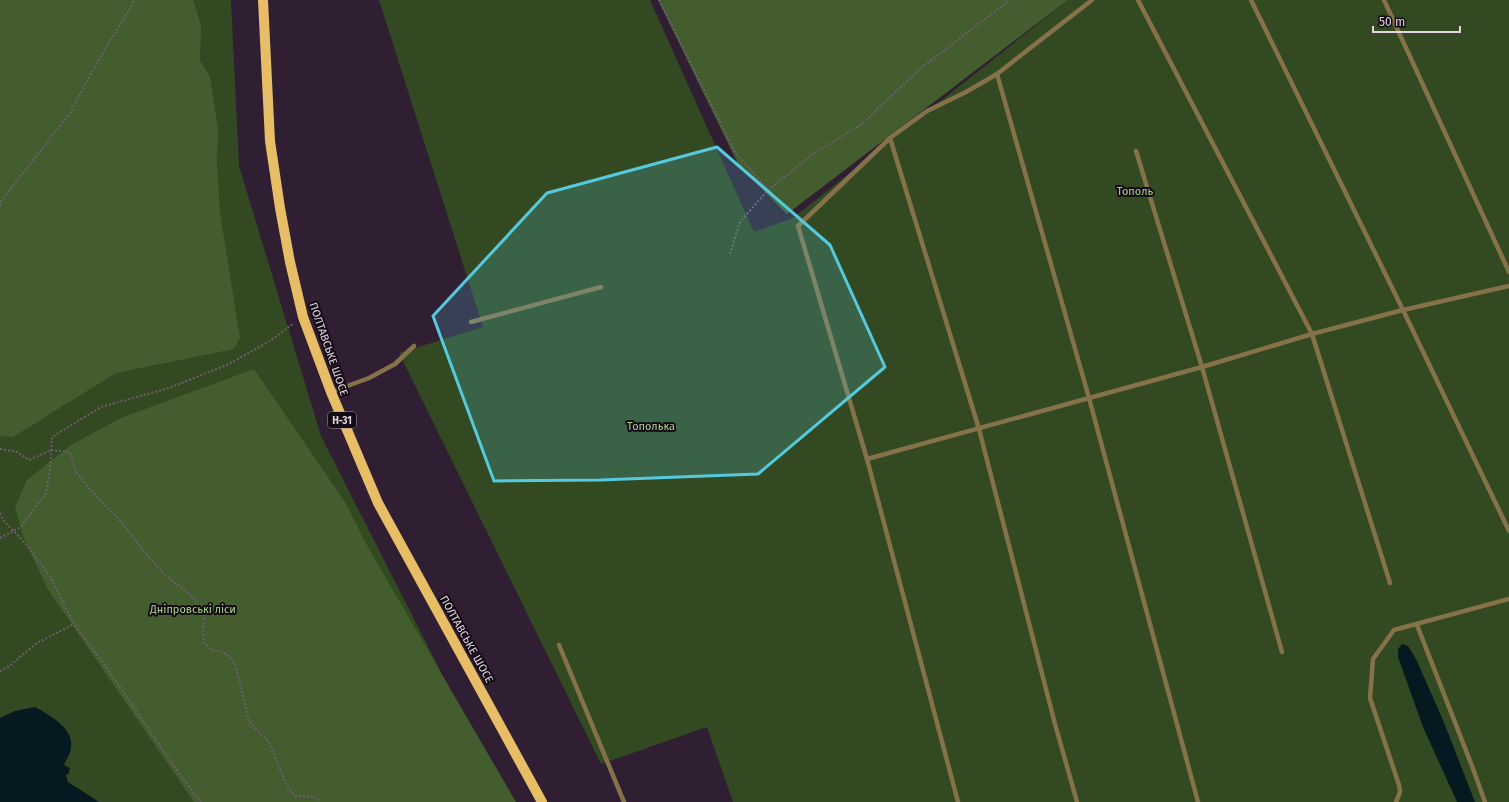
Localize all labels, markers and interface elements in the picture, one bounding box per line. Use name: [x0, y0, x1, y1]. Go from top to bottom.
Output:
scale bar: [1373, 8, 1460, 34]
text: 50 m: [1379, 15, 1405, 29]
park label: Тополь: [1117, 185, 1153, 198]
street label: ПОЛТАВСЬКЕ ШОСЕ: [306, 301, 351, 398]
road number: Н-31: [328, 412, 356, 428]
park label: Тополька: [627, 420, 675, 433]
street label: ПОЛТАВСЬКЕ ШОСЕ: [437, 593, 496, 685]
park label: Дніпровські ліси: [149, 603, 236, 616]

